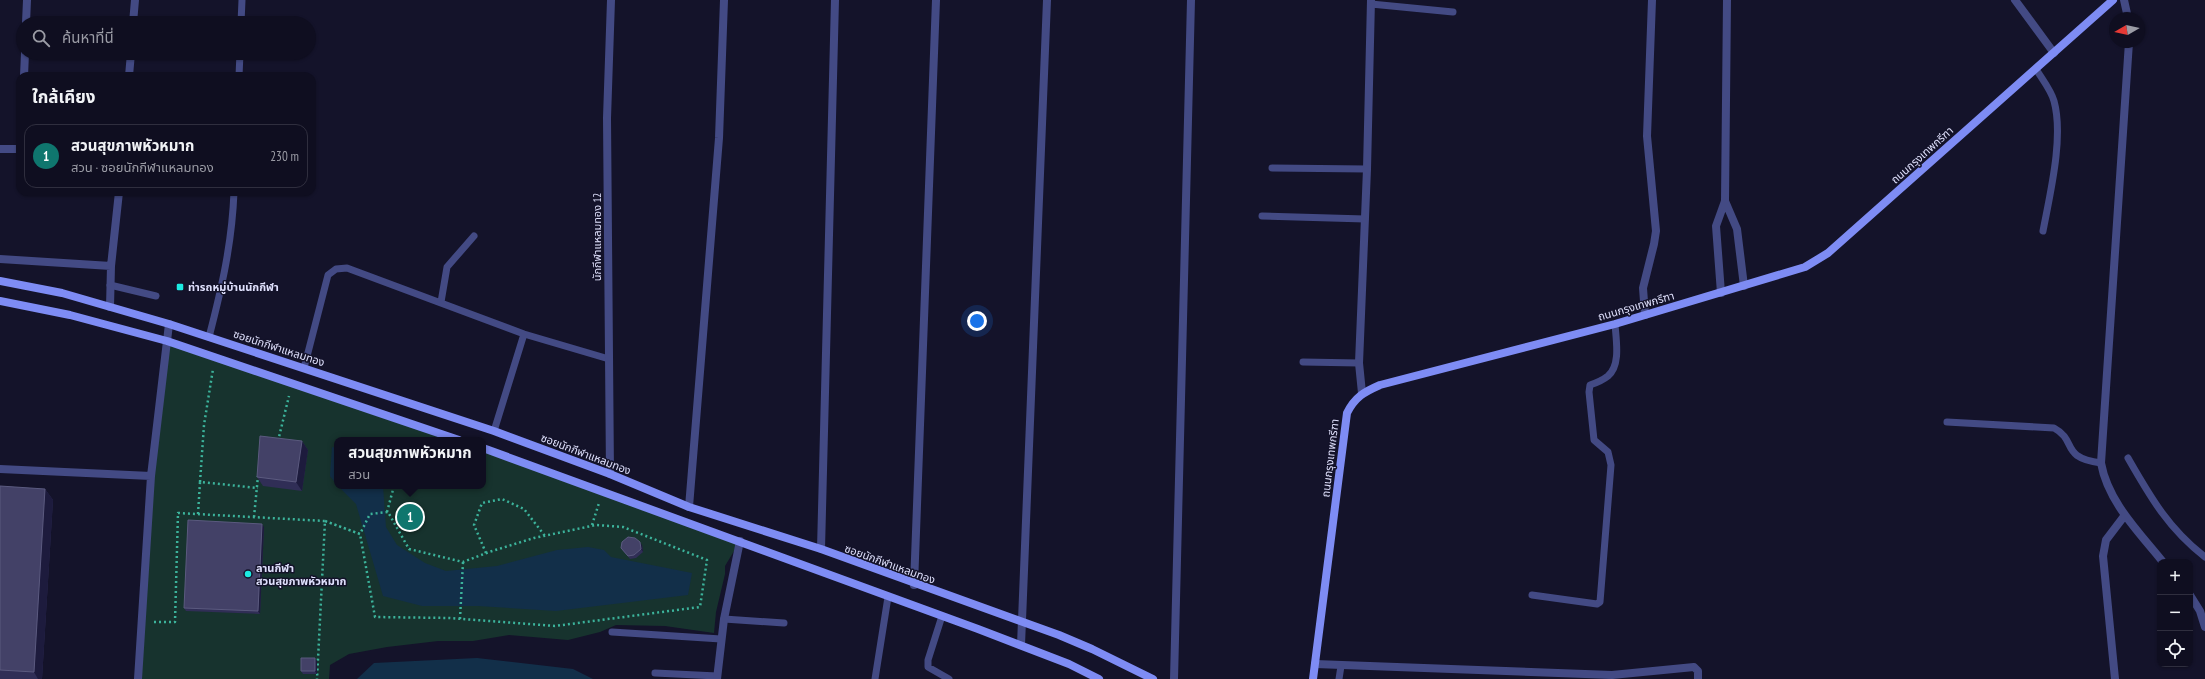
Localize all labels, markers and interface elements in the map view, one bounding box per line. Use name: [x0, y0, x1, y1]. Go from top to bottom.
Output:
north arrow: [2109, 12, 2145, 48]
search box: [16, 16, 316, 60]
icon: search: [30, 27, 52, 49]
text: ค้นหาที่นี่: [62, 28, 114, 47]
text: ใกล้เคียง: [32, 86, 95, 108]
street label: ถนนกรุงเทพกรีฑา: [1888, 123, 1956, 187]
text: สวนสุขภาพหัวหมาก: [71, 136, 194, 155]
text: 1: [43, 148, 49, 165]
text: 230 m: [270, 148, 299, 165]
text: สวน · ซอยนักกีฬาแหลมทอง: [71, 159, 214, 176]
street label: นักกีฬาแหลมทอง 12: [590, 193, 604, 281]
place label: ท่ารถหมู่บ้านนักกีฬา: [188, 280, 279, 294]
marker: ท่ารถหมู่บ้านนักกีฬา: [175, 282, 185, 292]
street label: ถนนกรุงเทพกรีฑา: [1596, 288, 1676, 324]
your location: [967, 311, 987, 331]
street label: ซอยนักกีฬาแหลมทอง: [231, 327, 327, 369]
street label: ถนนกรุงเทพกรีฑา: [1318, 418, 1342, 498]
street label: ซอยนักกีฬาแหลมทอง: [539, 430, 633, 478]
popup: [334, 437, 486, 489]
text: สวนสุขภาพหัวหมาก: [348, 443, 472, 462]
text: สวน: [348, 466, 370, 483]
pin: 1: [397, 502, 423, 532]
street label: ซอยนักกีฬาแหลมทอง: [843, 541, 937, 587]
map controls: [2157, 559, 2193, 667]
button: +: [2157, 559, 2193, 595]
place label: ลานกีฬา สวนสุขภาพหัวหมาก: [256, 561, 347, 588]
marker: ลานกีฬา สวนสุขภาพหัวหมาก: [243, 569, 253, 579]
button: −: [2157, 595, 2193, 631]
button: locate: [2157, 631, 2193, 667]

